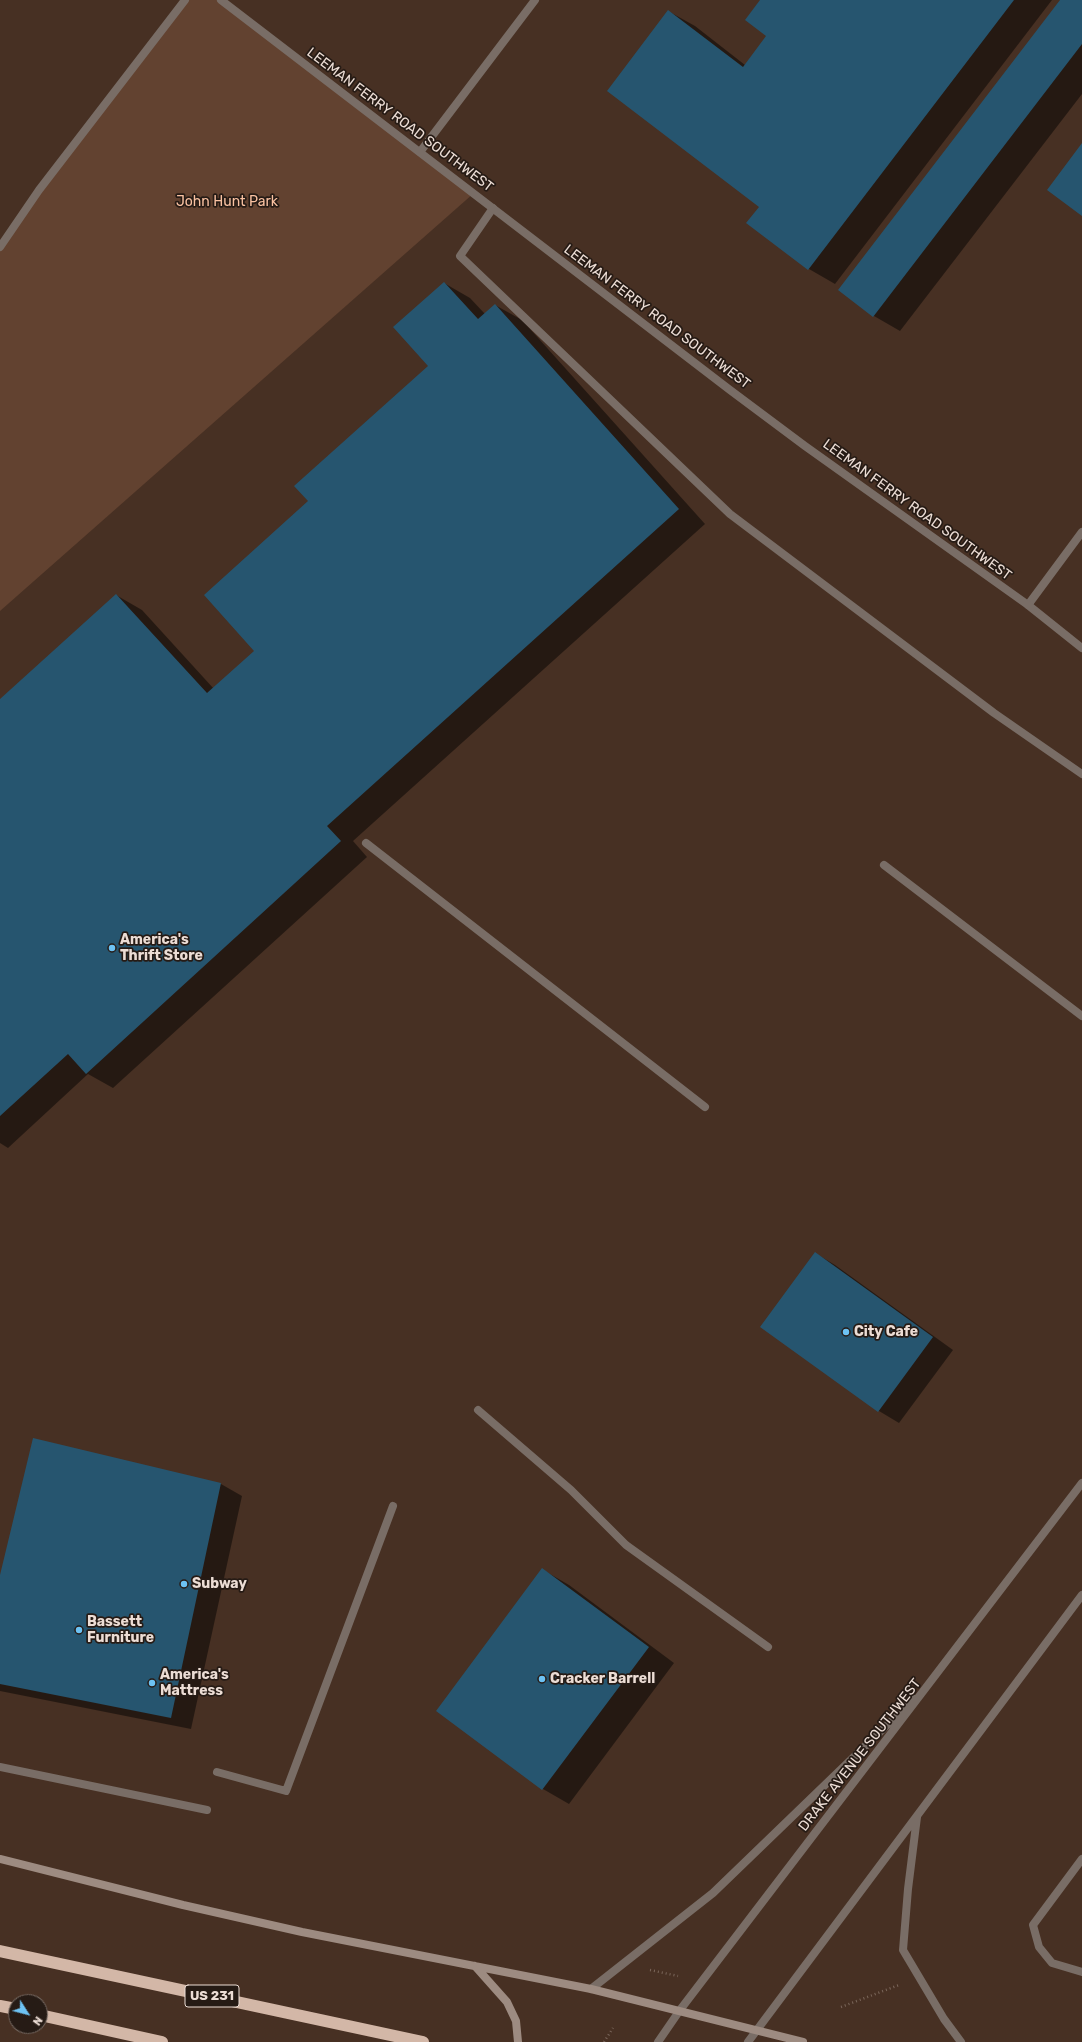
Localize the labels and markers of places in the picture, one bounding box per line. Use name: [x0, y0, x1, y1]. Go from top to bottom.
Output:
place label: America's Thrift Store: [120, 932, 203, 964]
marker: America's Thrift Store: [107, 943, 117, 953]
place label: City Cafe: [854, 1324, 918, 1340]
marker: City Cafe: [841, 1327, 851, 1337]
place label: Subway: [192, 1576, 247, 1592]
marker: Subway: [179, 1579, 189, 1589]
place label: Bassett Furniture: [87, 1614, 154, 1646]
marker: Bassett Furniture: [74, 1625, 84, 1635]
place label: America's Mattress: [160, 1667, 229, 1700]
place label: Cracker Barrell: [550, 1671, 655, 1687]
marker: Cracker Barrell: [537, 1674, 547, 1684]
marker: America's Mattress: [147, 1678, 157, 1688]

